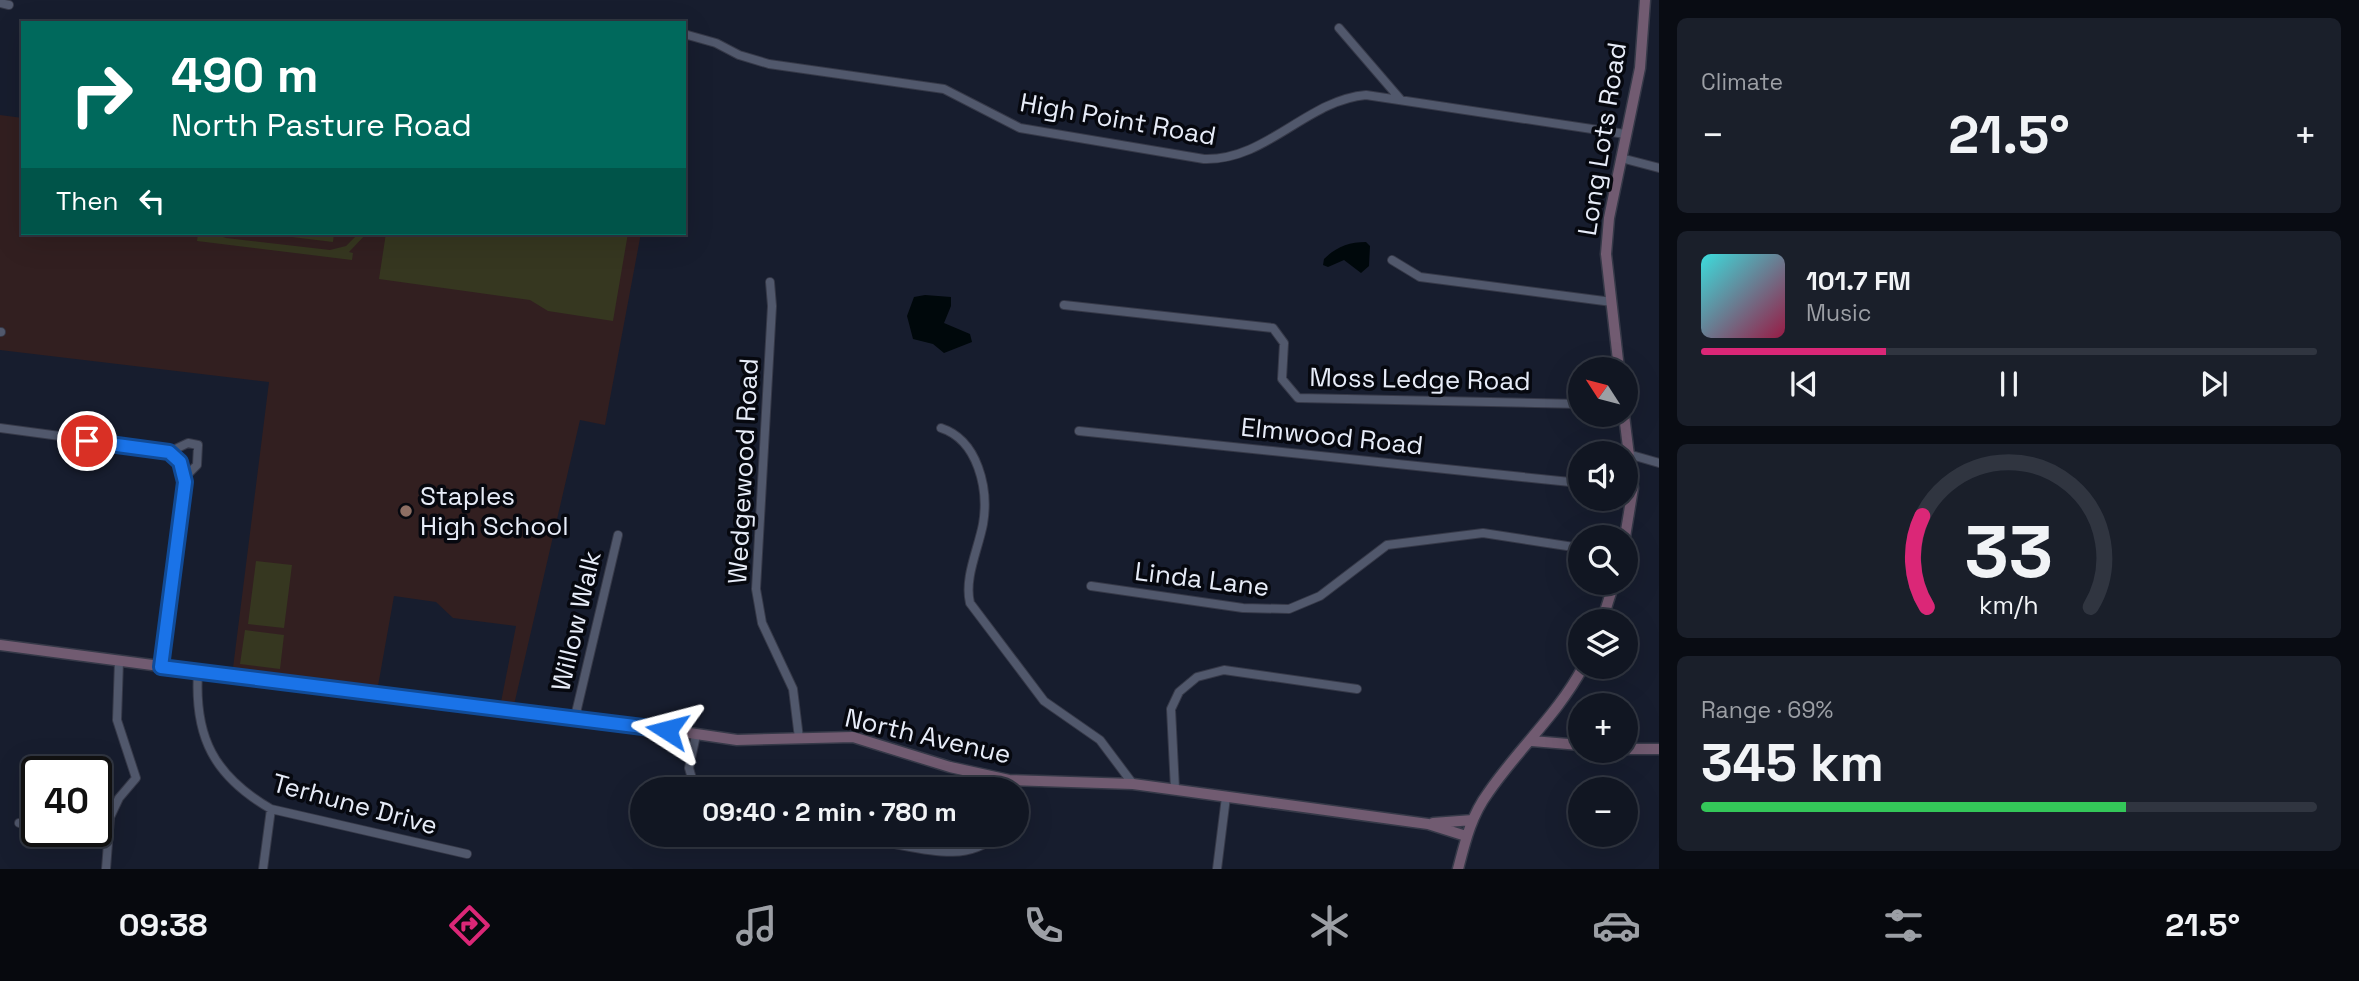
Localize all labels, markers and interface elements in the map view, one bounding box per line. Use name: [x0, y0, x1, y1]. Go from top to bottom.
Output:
street label: Long Lots Road: [1570, 40, 1634, 238]
text: 490 m: [171, 44, 319, 106]
icon: right: [56, 49, 147, 140]
text: Climate: [1701, 67, 1783, 97]
street label: High Point Road: [1017, 85, 1219, 153]
text: 21.5°: [1948, 102, 2070, 168]
text: North Pasture Road: [171, 105, 472, 145]
text: −: [1701, 111, 1725, 159]
text: +: [2293, 111, 2317, 159]
icon: left: [133, 182, 171, 220]
text: Then: [56, 184, 119, 218]
text: 101.7 FM: [1806, 264, 1911, 298]
text: Music: [1806, 298, 1871, 328]
street label: Wedgewood Road: [720, 357, 766, 585]
north arrow: [1568, 357, 1638, 427]
map controls: [1568, 357, 1638, 847]
street label: Moss Ledge Road: [1309, 360, 1531, 398]
icon: previous: [1785, 365, 1823, 403]
icon: pause: [1990, 365, 2028, 403]
icon: next: [2195, 365, 2233, 403]
street label: Elmwood Road: [1239, 410, 1425, 462]
pin: [57, 411, 117, 471]
icon: arrive: [68, 422, 106, 460]
button: sound: [1568, 441, 1638, 511]
place label: Staples High School: [420, 479, 569, 543]
marker: Staples High School: [398, 503, 414, 519]
text: 33: [1965, 505, 2053, 598]
button: search: [1568, 525, 1638, 595]
street label: Willow Walk: [543, 548, 609, 694]
street label: Linda Lane: [1133, 554, 1271, 604]
text: km/h: [1979, 589, 2039, 621]
button: layers: [1568, 609, 1638, 679]
position arrow: [630, 693, 704, 767]
button: +: [1568, 693, 1638, 763]
text: Range · 69%: [1701, 695, 1833, 725]
street label: North Avenue: [842, 700, 1014, 772]
text: 345 km: [1701, 730, 1884, 796]
speed limit sign: 40: [21, 756, 112, 847]
street label: Terhune Drive: [269, 766, 441, 842]
button: −: [1568, 777, 1638, 847]
text: 09:40 · 2 min · 780 m: [702, 795, 957, 829]
icon: directions: [445, 901, 494, 950]
icon: music: [732, 901, 781, 950]
icon: phone: [1019, 901, 1068, 950]
icon: climate: [1305, 901, 1354, 950]
icon: car: [1592, 901, 1641, 950]
icon: filters: [1879, 901, 1928, 950]
text: 09:38: [119, 905, 208, 945]
text: 21.5°: [2165, 905, 2240, 945]

